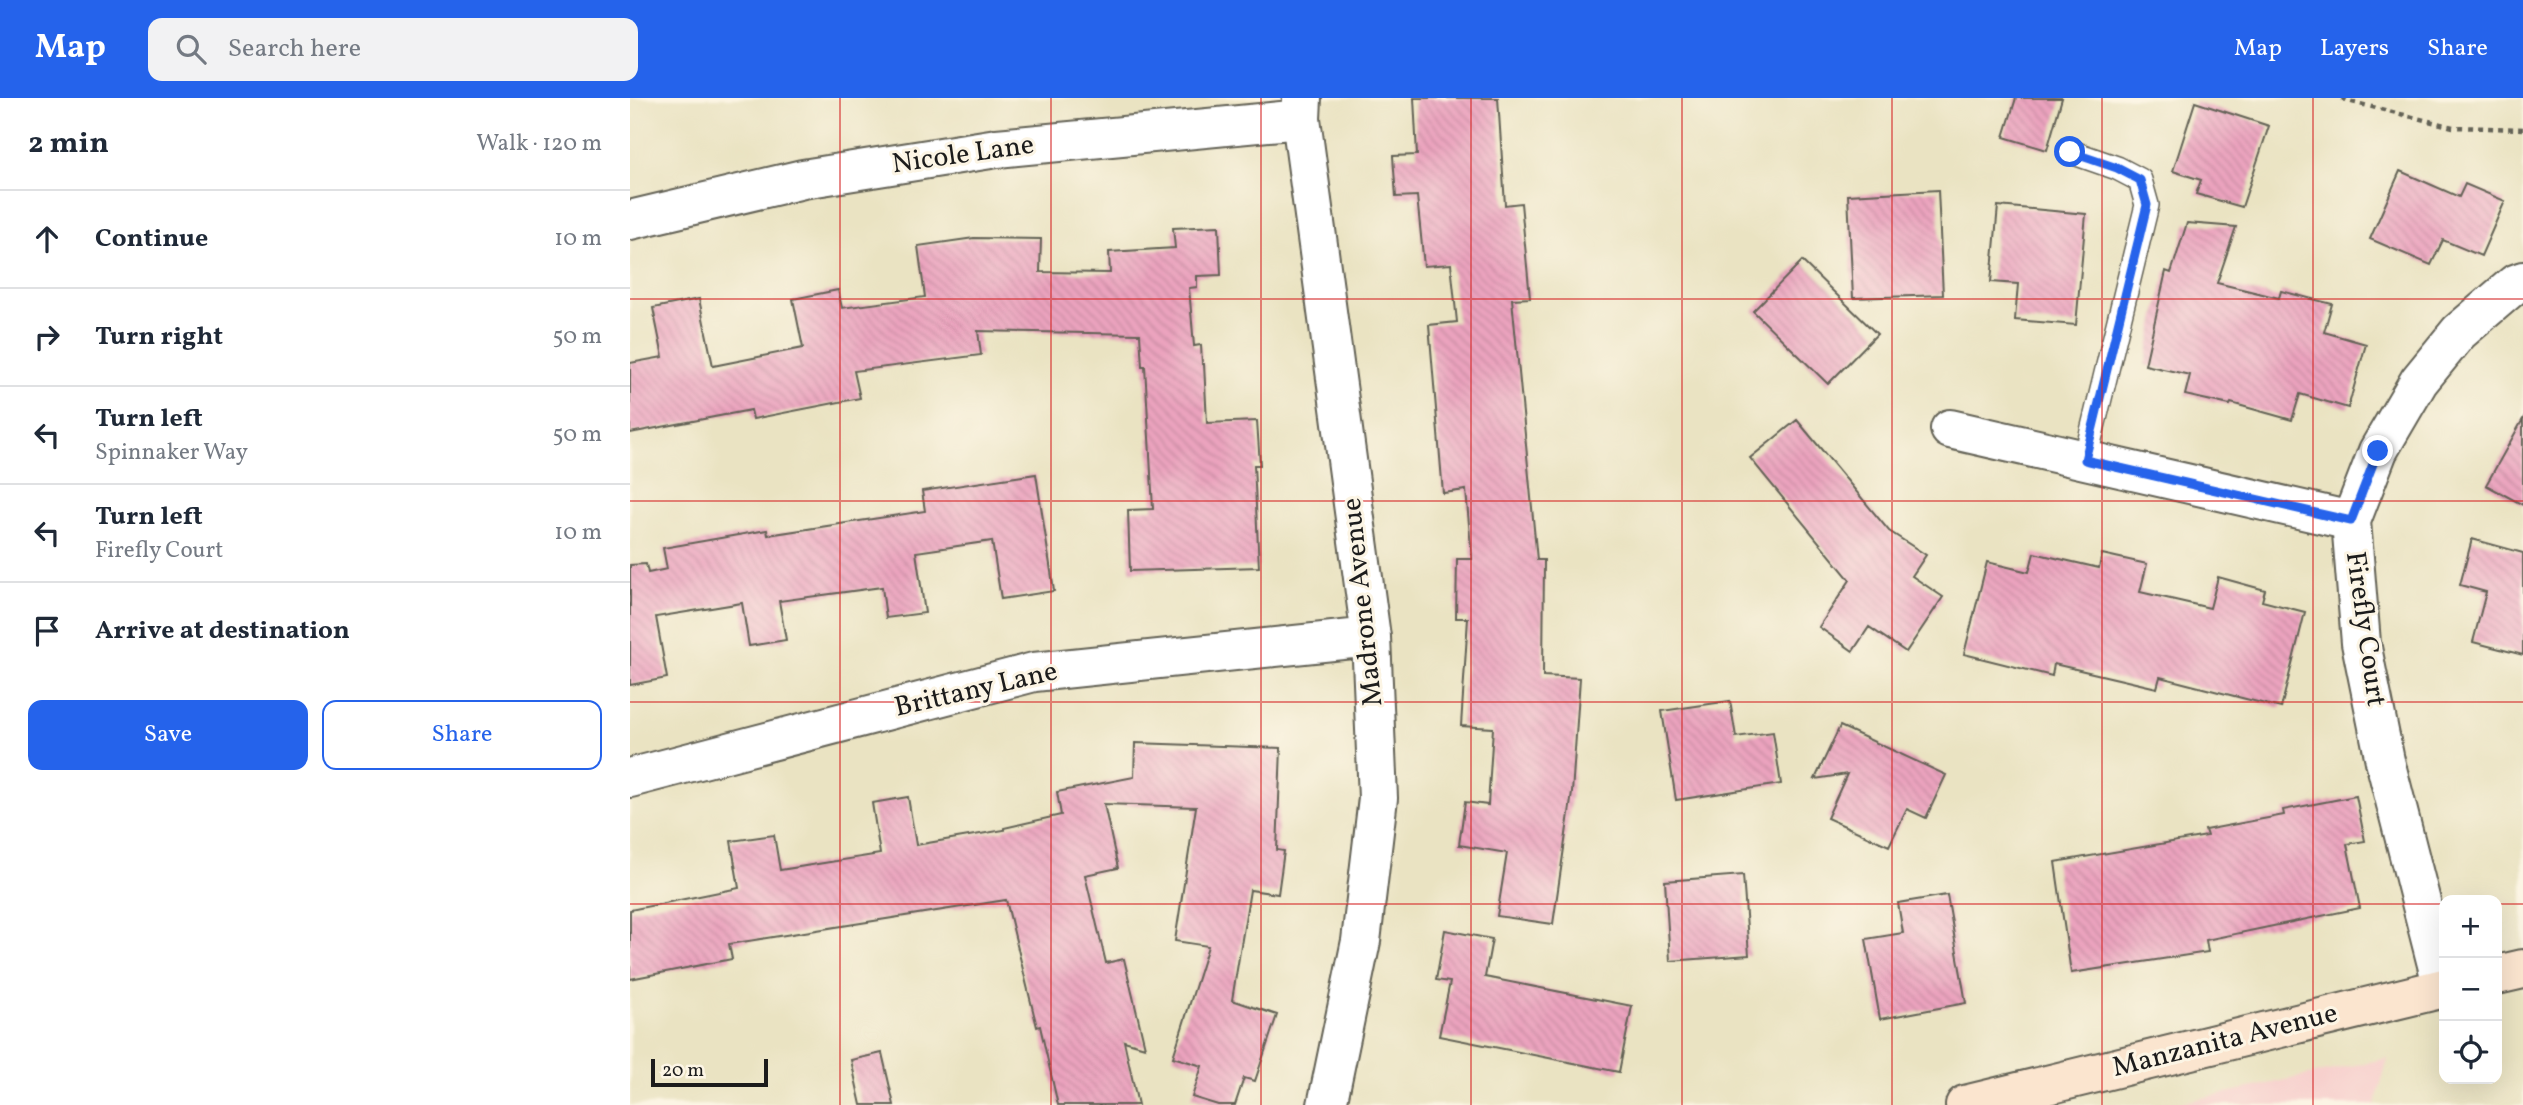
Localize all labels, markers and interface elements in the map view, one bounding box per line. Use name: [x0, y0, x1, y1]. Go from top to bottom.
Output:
search box: [148, 18, 638, 81]
text: Map: [35, 26, 106, 72]
icon: search: [172, 30, 210, 68]
text: Search here: [228, 31, 361, 67]
text: Map: [2234, 32, 2282, 66]
text: Layers: [2320, 32, 2389, 66]
text: Share: [2427, 32, 2488, 66]
text: 2 min: [28, 123, 109, 165]
street label: Nicole Lane: [889, 126, 1037, 184]
text: Walk · 120 m: [476, 128, 602, 160]
route start: [2054, 136, 2085, 167]
icon: ahead: [28, 220, 66, 258]
text: Continue: [95, 221, 208, 257]
text: 10 m: [554, 223, 602, 255]
icon: right: [28, 318, 66, 356]
text: Turn right: [95, 319, 223, 355]
text: 50 m: [553, 321, 602, 353]
text: Turn left: [95, 401, 203, 437]
icon: left: [28, 416, 66, 454]
text: 50 m: [553, 419, 602, 451]
route end: [2362, 435, 2393, 466]
text: Spinnaker Way: [95, 437, 248, 469]
street label: Madrone Avenue: [1333, 496, 1393, 708]
text: Turn left: [95, 499, 203, 535]
icon: left: [28, 514, 66, 552]
text: 10 m: [554, 517, 602, 549]
text: Firefly Court: [95, 535, 223, 567]
street label: Firefly Court: [2335, 549, 2395, 709]
icon: arrive: [28, 612, 66, 650]
text: Arrive at destination: [95, 613, 350, 649]
street label: Brittany Lane: [891, 652, 1061, 728]
button: Save: [28, 700, 308, 770]
button: Share: [322, 700, 602, 770]
map controls: [2439, 895, 2502, 1084]
button: +: [2439, 895, 2502, 958]
button: −: [2439, 958, 2502, 1021]
street label: Manzanita Avenue: [2108, 994, 2342, 1088]
button: locate: [2439, 1021, 2502, 1084]
scale bar: [651, 1056, 768, 1088]
text: 20 m: [662, 1058, 704, 1084]

